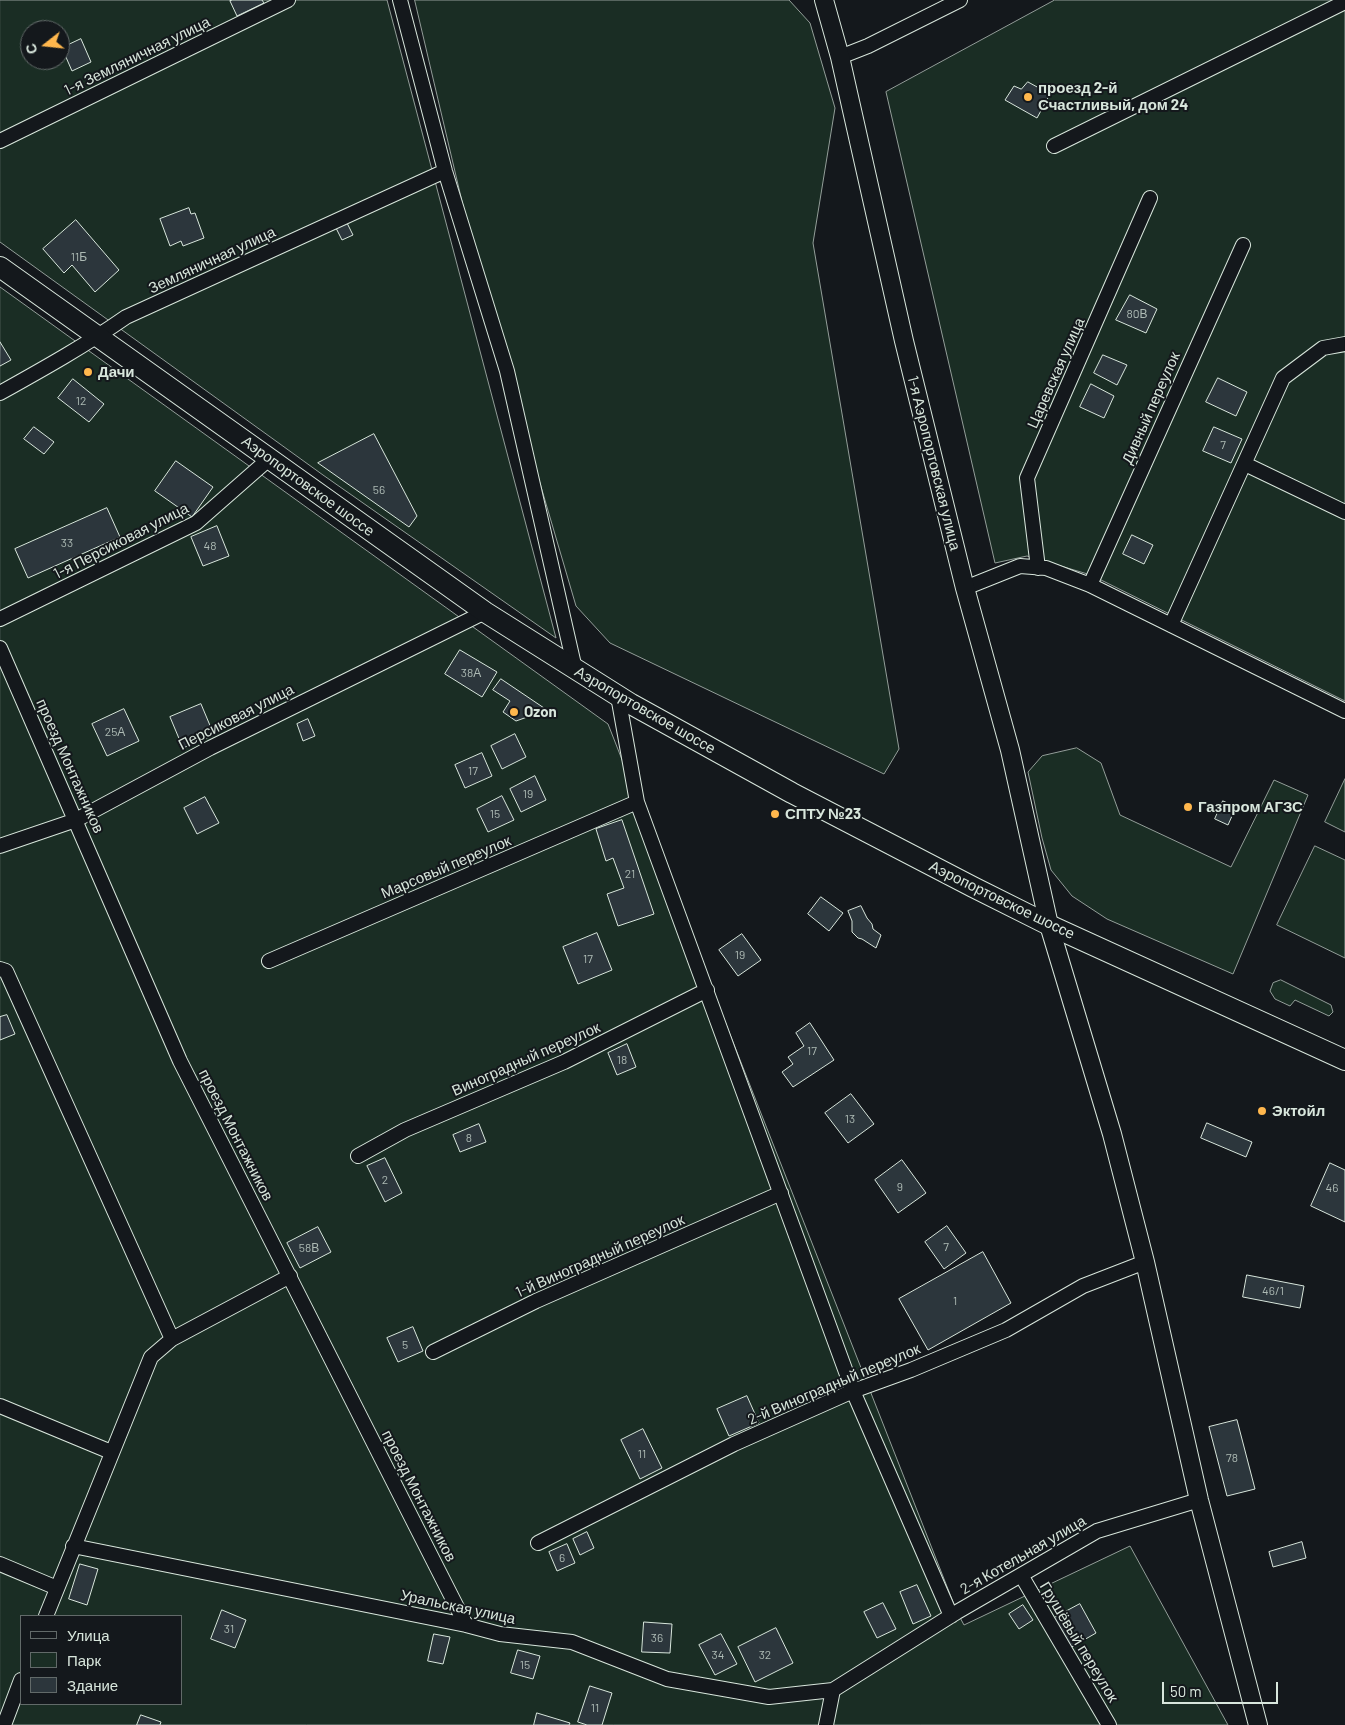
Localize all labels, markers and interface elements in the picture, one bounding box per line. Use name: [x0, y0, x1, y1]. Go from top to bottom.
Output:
street label: 1-я Земляничная улица: [61, 13, 213, 99]
north arrow: [20, 20, 70, 70]
text: С: [21, 42, 41, 56]
place label: проезд 2-й Счастливый, дом 24: [1038, 79, 1188, 114]
marker: проезд 2-й Счастливый, дом 24: [1022, 91, 1034, 103]
street label: Земляничная улица: [146, 223, 278, 297]
house number: 11Б: [71, 250, 87, 264]
house number: 80В: [1126, 307, 1148, 321]
street label: Царевская улица: [1024, 315, 1088, 431]
street label: Дивный переулок: [1118, 349, 1184, 467]
place label: Дачи: [98, 363, 135, 381]
marker: Дачи: [82, 366, 94, 378]
street label: 1-я Аэропортовская улица: [904, 374, 964, 552]
house number: 12: [76, 394, 86, 408]
street label: Аэропортовское шоссе: [238, 432, 378, 540]
house number: 7: [1220, 438, 1226, 452]
house number: 56: [373, 483, 385, 497]
street label: 1-я Персиковая улица: [50, 499, 192, 583]
house number: 33: [61, 536, 73, 550]
house number: 48: [204, 539, 216, 553]
street label: Аэропортовское шоссе: [571, 662, 719, 758]
house number: 38А: [461, 666, 481, 680]
street label: Персиковая улица: [175, 680, 297, 754]
street label: проезд Монтажников: [32, 696, 108, 836]
place label: Ozon: [524, 703, 557, 721]
marker: Ozon: [508, 706, 520, 718]
house number: 25А: [105, 725, 125, 739]
house number: 17: [468, 764, 478, 778]
house number: 19: [523, 787, 533, 801]
place label: Газпром АГЗС: [1198, 798, 1303, 816]
marker: Газпром АГЗС: [1182, 801, 1194, 813]
place label: СПТУ №23: [785, 805, 861, 823]
house number: 15: [490, 807, 500, 821]
marker: СПТУ №23: [769, 808, 781, 820]
street label: Марсовый переулок: [378, 831, 514, 903]
street label: Аэропортовское шоссе: [926, 857, 1078, 943]
house number: 21: [625, 867, 635, 881]
house number: 19: [735, 948, 745, 962]
house number: 17: [583, 952, 593, 966]
street label: Виноградный переулок: [449, 1018, 603, 1100]
house number: 17: [807, 1044, 817, 1058]
house number: 18: [617, 1053, 627, 1067]
street label: проезд Монтажников: [195, 1066, 277, 1204]
place label: Эктойл: [1272, 1102, 1325, 1120]
marker: Эктойл: [1256, 1105, 1268, 1117]
house number: 13: [845, 1112, 855, 1126]
house number: 8: [466, 1131, 472, 1145]
house number: 2: [382, 1173, 388, 1187]
house number: 9: [897, 1180, 903, 1194]
house number: 46: [1326, 1181, 1338, 1195]
street label: 1-й Виноградный переулок: [513, 1211, 687, 1301]
house number: 7: [943, 1240, 949, 1254]
house number: 58В: [299, 1241, 319, 1255]
house number: 46/1: [1262, 1284, 1284, 1298]
house number: 1: [953, 1294, 957, 1308]
house number: 5: [402, 1338, 408, 1352]
street label: 2-й Виноградный переулок: [745, 1339, 923, 1429]
street label: проезд Монтажников: [378, 1427, 460, 1565]
house number: 11: [638, 1447, 646, 1461]
house number: 78: [1226, 1451, 1238, 1465]
street label: 2-я Котельная улица: [957, 1512, 1089, 1598]
house number: 6: [559, 1551, 565, 1565]
street label: Грушёвый переулок: [1036, 1578, 1122, 1706]
street label: Уральская улица: [399, 1586, 517, 1628]
legend: [20, 1615, 182, 1705]
house number: 31: [224, 1622, 234, 1636]
text: Улица: [67, 1626, 110, 1644]
house number: 36: [651, 1631, 663, 1645]
house number: 34: [712, 1648, 724, 1662]
house number: 32: [759, 1648, 771, 1662]
text: Парк: [67, 1651, 101, 1669]
house number: 15: [520, 1658, 530, 1672]
scale bar: [1165, 1672, 1281, 1704]
text: Здание: [67, 1676, 118, 1694]
text: 50 m: [1170, 1682, 1202, 1700]
house number: 11: [591, 1701, 599, 1715]

